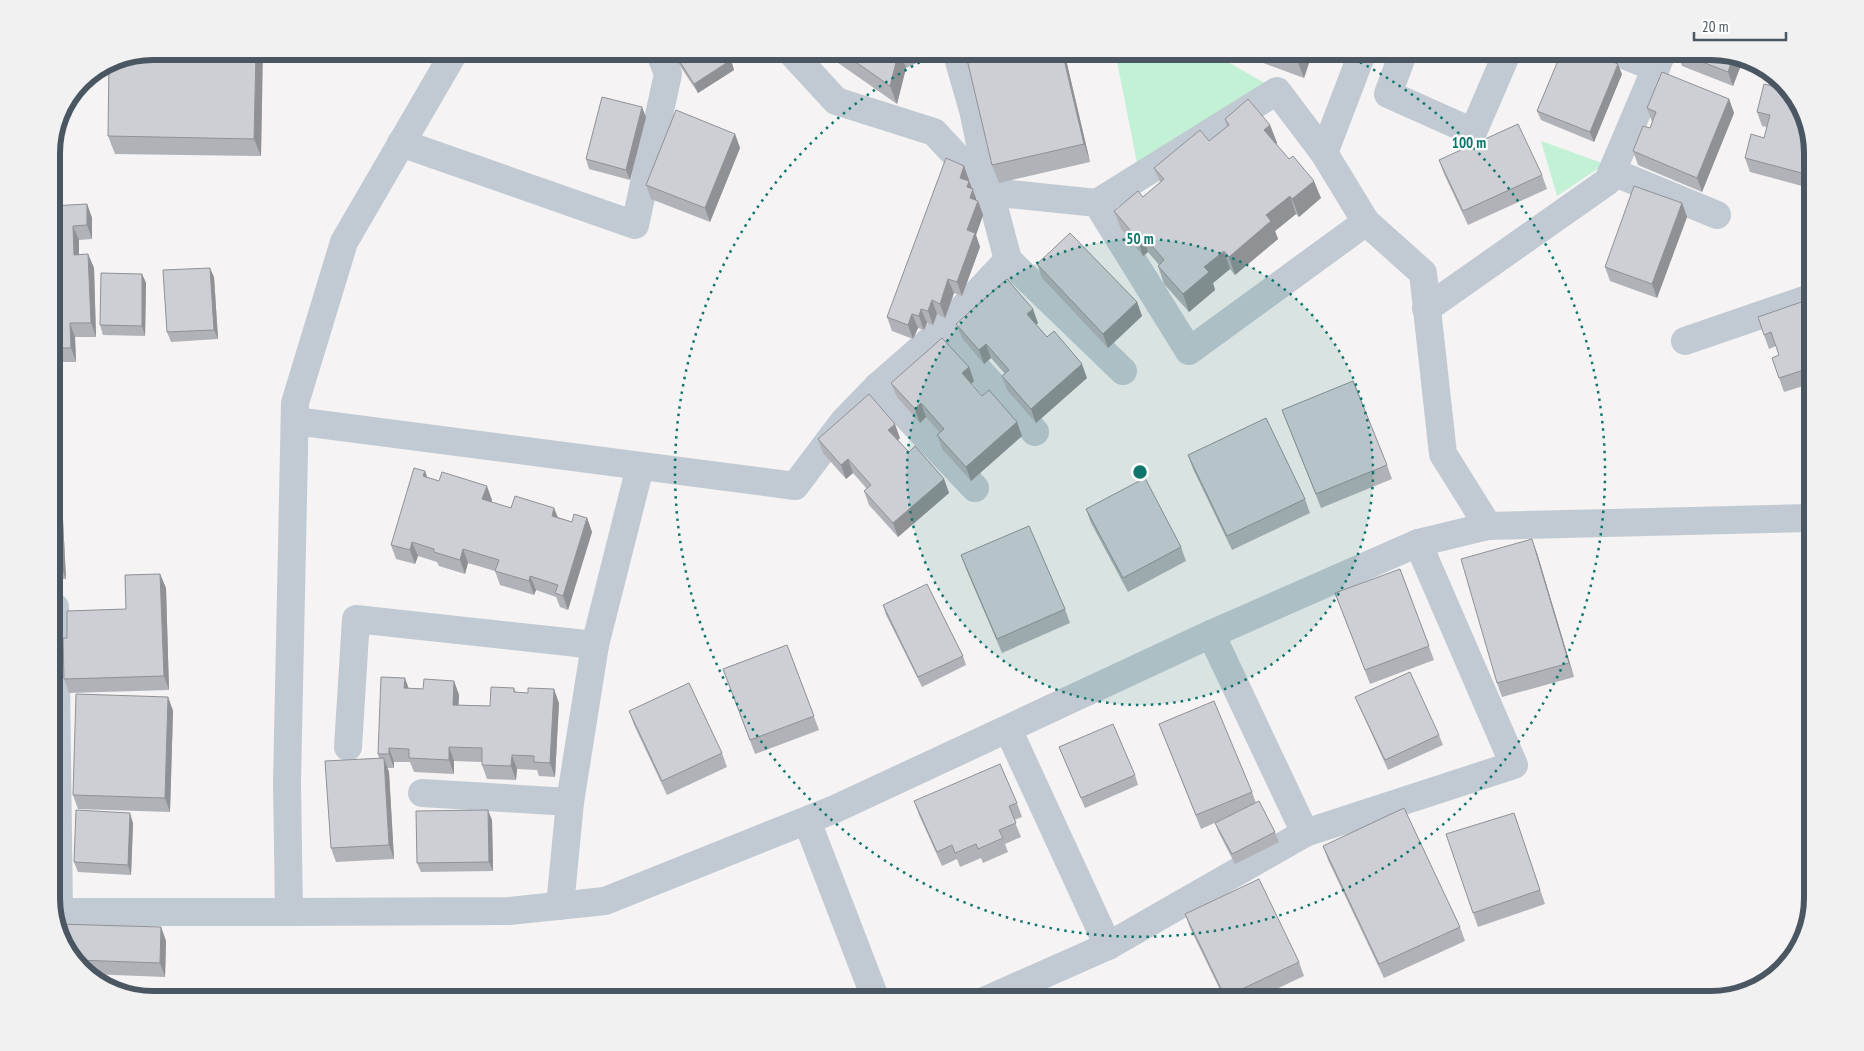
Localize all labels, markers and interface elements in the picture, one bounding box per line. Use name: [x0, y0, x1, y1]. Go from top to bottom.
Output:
scale bar: [1694, 10, 1786, 42]
text: 20 m: [1702, 17, 1728, 36]
text: 100 m: [1452, 133, 1486, 152]
text: 50 m: [1126, 229, 1154, 248]
centre of rings: [1131, 463, 1149, 481]

